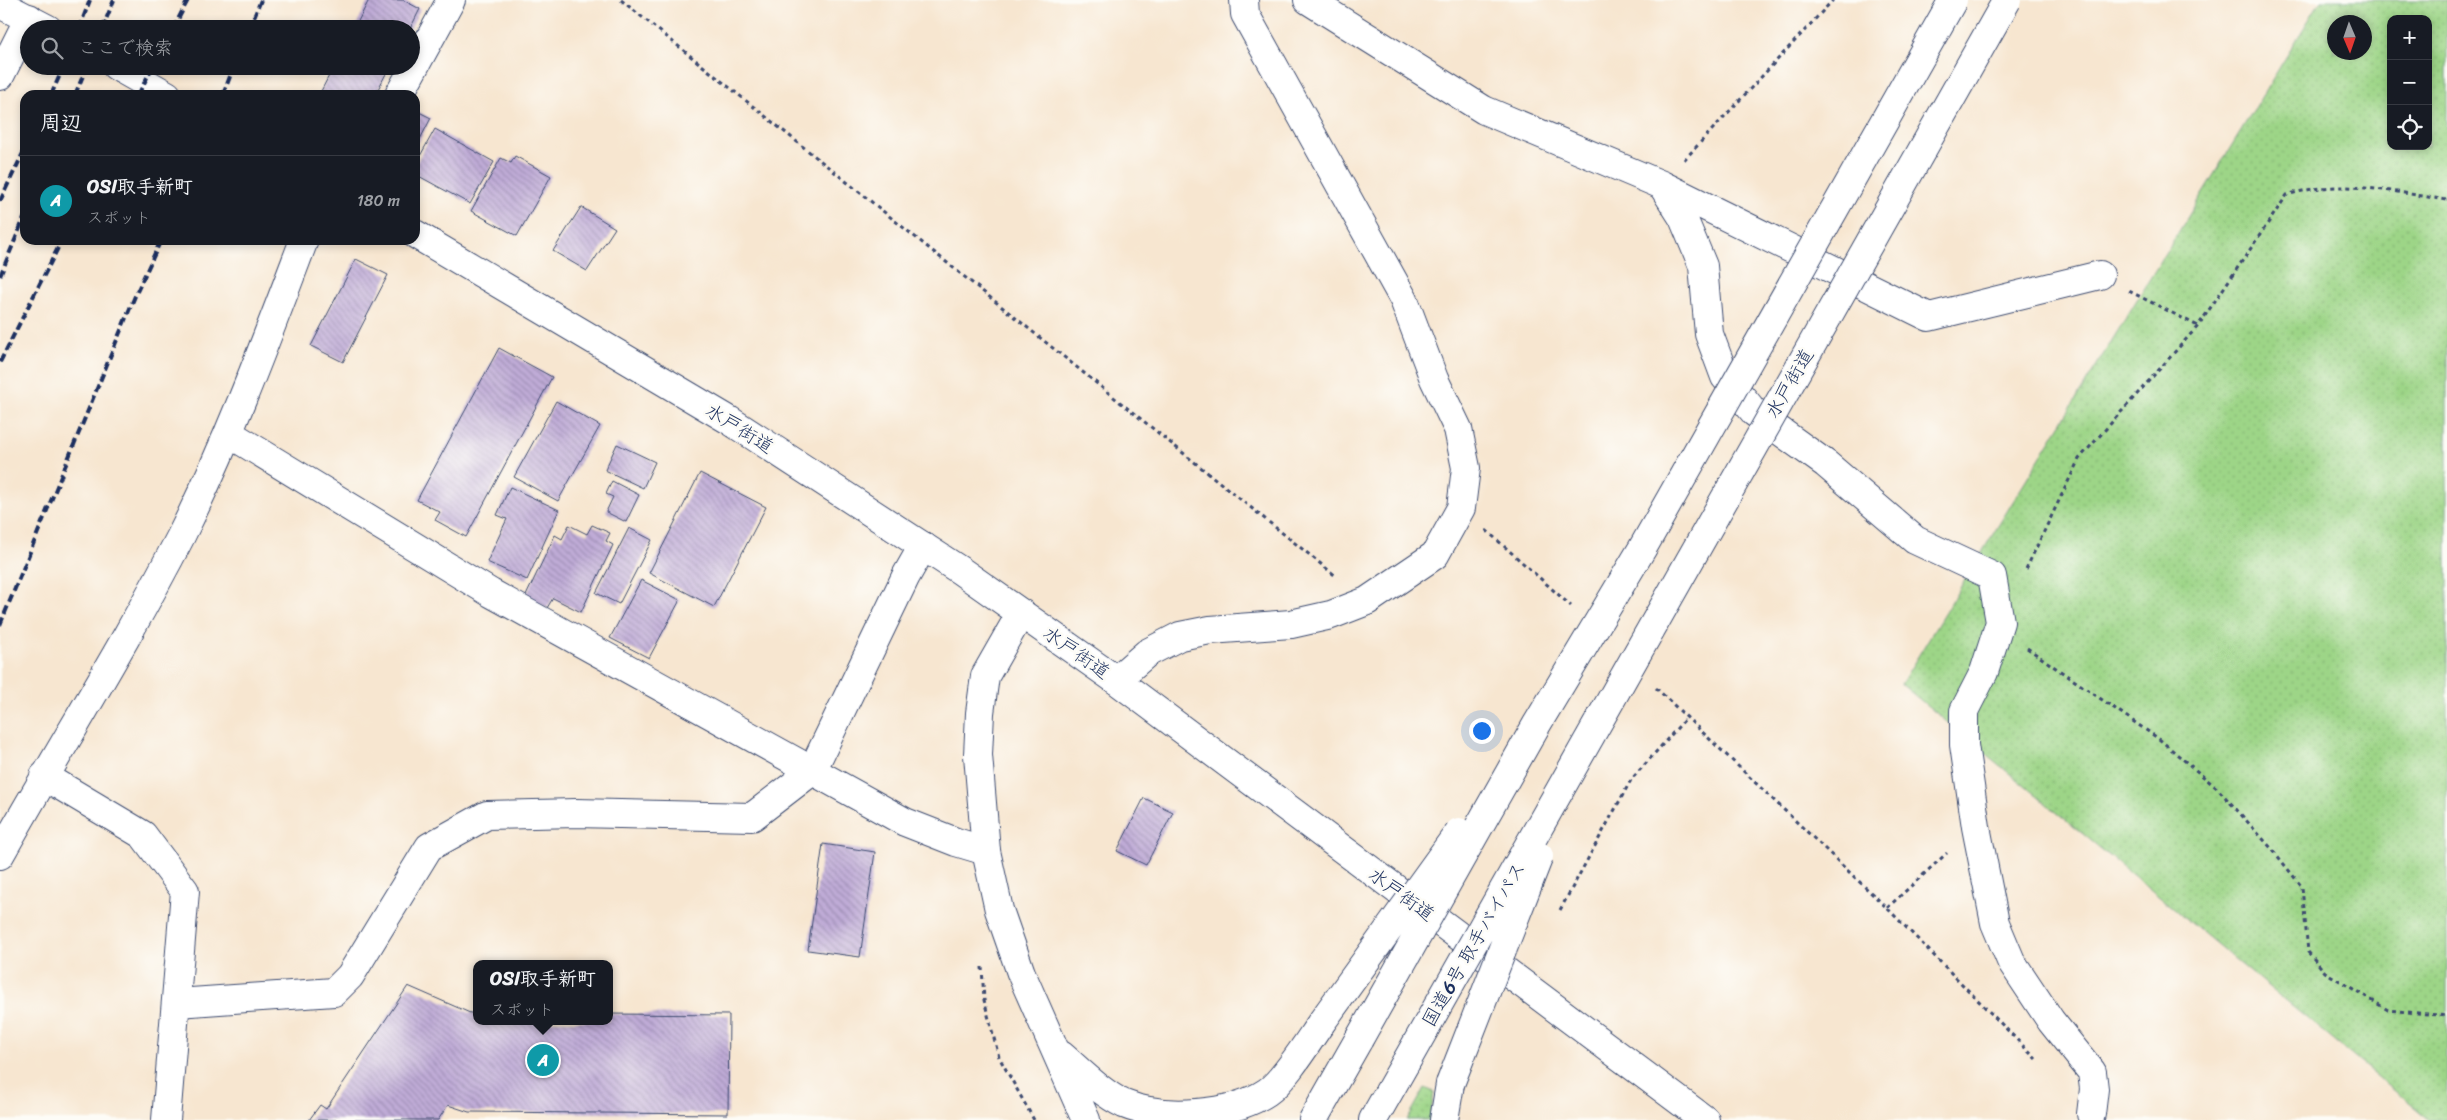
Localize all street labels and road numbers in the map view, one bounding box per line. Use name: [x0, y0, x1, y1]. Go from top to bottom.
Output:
street label: 水戸街道: [1756, 342, 1823, 424]
street label: 水戸街道: [699, 394, 781, 463]
street label: 水戸街道: [1036, 617, 1117, 688]
street label: 国道6号 取手バイパス: [1413, 855, 1534, 1033]
street label: 水戸街道: [1361, 859, 1442, 930]

